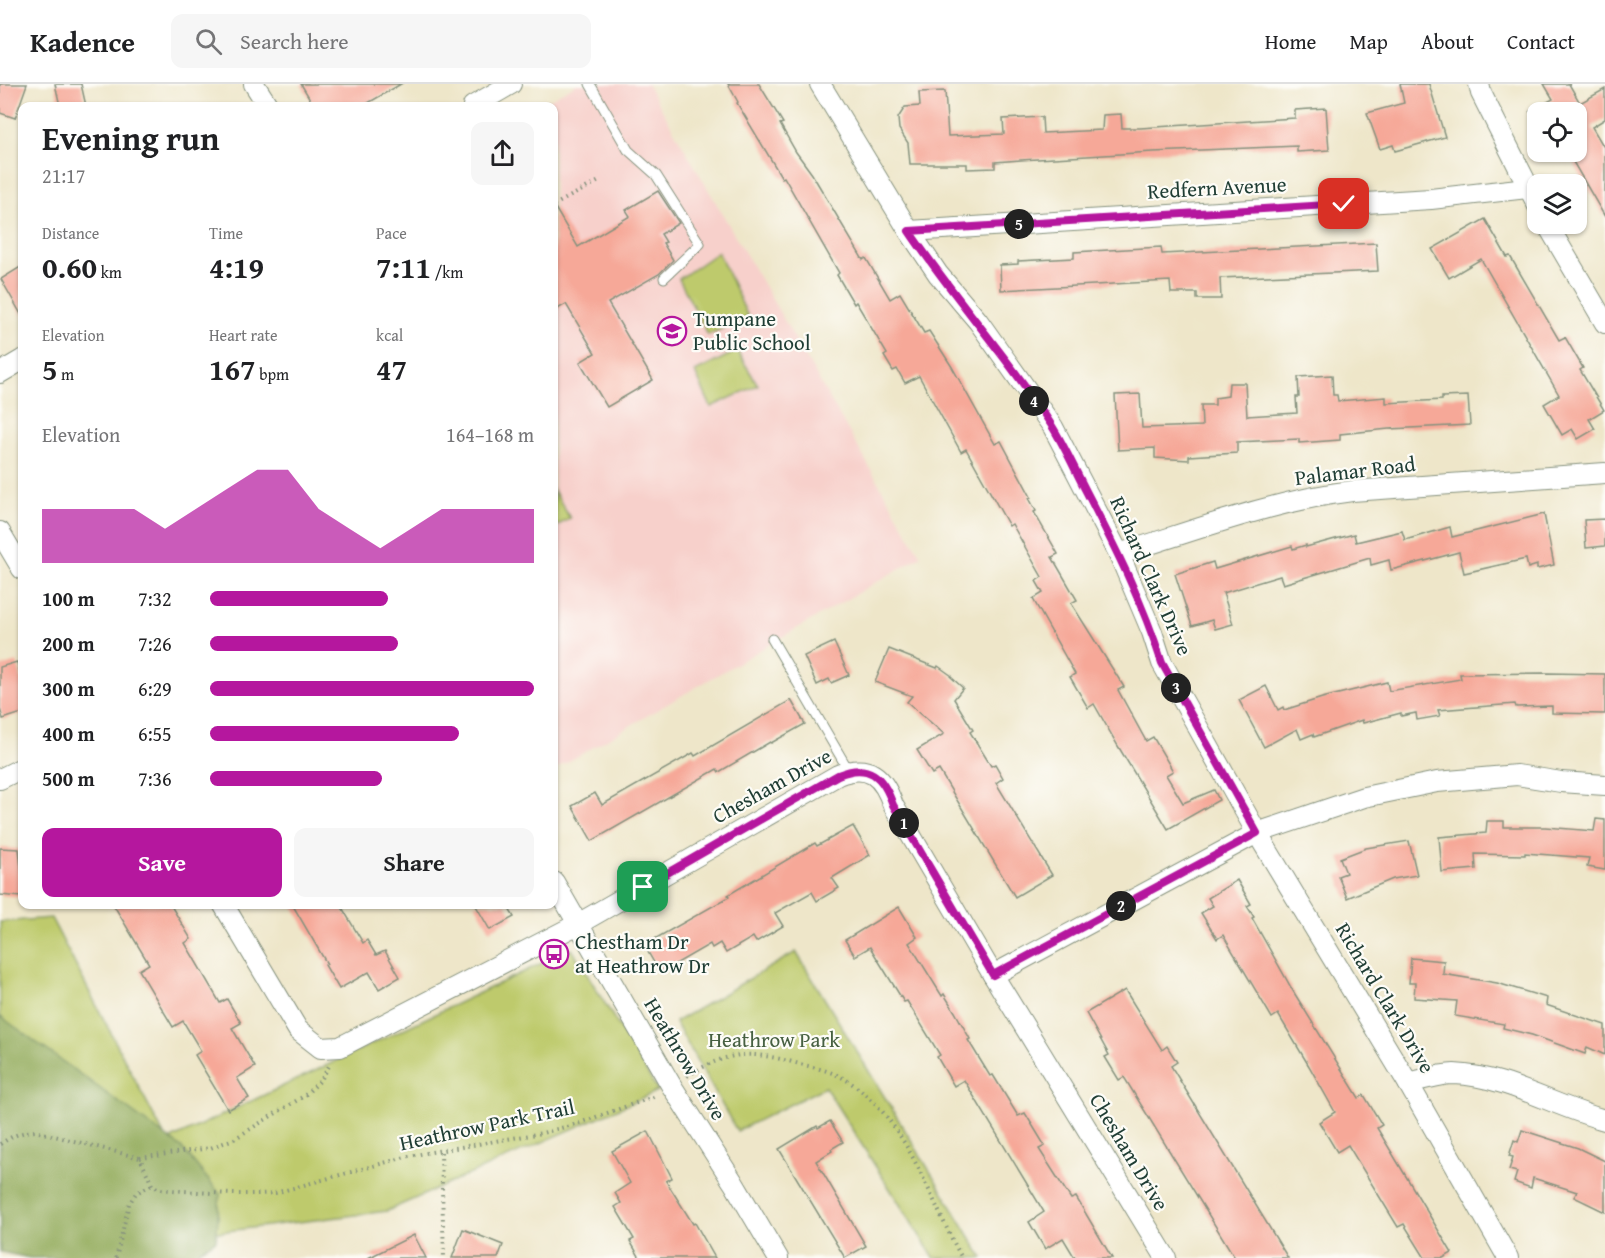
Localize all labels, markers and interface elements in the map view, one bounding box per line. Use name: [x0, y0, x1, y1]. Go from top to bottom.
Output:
search box: [171, 14, 591, 68]
text: Kadence: [30, 21, 135, 62]
icon: search: [192, 25, 225, 58]
text: Search here: [240, 25, 349, 57]
text: Home: [1265, 26, 1316, 57]
text: Map: [1349, 26, 1388, 57]
text: About: [1421, 26, 1474, 57]
text: Contact: [1507, 26, 1575, 57]
map controls: [1527, 102, 1587, 234]
button: locate: [1527, 102, 1587, 162]
text: Evening run: [42, 114, 219, 162]
button: share: [471, 122, 534, 185]
text: 21:17: [42, 161, 85, 190]
street label: Redfern Avenue: [1147, 168, 1288, 207]
button: layers: [1527, 174, 1587, 234]
pin: [1318, 178, 1369, 229]
icon: check: [1327, 187, 1360, 220]
pin: 5: [1004, 209, 1034, 239]
text: 5: [1015, 212, 1023, 236]
text: Distance: [42, 221, 99, 245]
text: Time: [209, 221, 243, 245]
text: Pace: [376, 221, 407, 245]
text: 0.60: [42, 245, 97, 289]
text: 4:19: [209, 245, 264, 289]
text: 7:11: [376, 245, 431, 289]
text: km: [97, 260, 122, 284]
text: /km: [431, 260, 463, 284]
place label: Tumpane Public School: [693, 303, 811, 358]
school or university icon: Tumpane Public School: [656, 315, 688, 347]
text: Elevation: [42, 323, 105, 347]
text: Heart rate: [209, 323, 278, 347]
text: kcal: [376, 323, 403, 347]
text: 5: [42, 347, 58, 391]
text: 167: [209, 347, 256, 391]
text: 47: [376, 347, 407, 391]
text: m: [58, 362, 74, 386]
text: bpm: [256, 362, 289, 386]
pin: 4: [1019, 386, 1049, 416]
text: 4: [1030, 389, 1038, 413]
text: Elevation: [42, 420, 120, 449]
text: 164–168 m: [446, 420, 534, 449]
street label: Palamar Road: [1293, 448, 1418, 493]
street label: Richard Clark Drive: [1102, 491, 1201, 660]
text: 100 m: [42, 584, 95, 613]
text: 7:32: [138, 584, 172, 613]
text: 200 m: [42, 629, 95, 658]
text: 7:26: [138, 629, 172, 658]
pin: 3: [1161, 673, 1191, 703]
text: 300 m: [42, 674, 95, 703]
text: 6:29: [138, 674, 172, 703]
text: 3: [1172, 676, 1180, 700]
text: 400 m: [42, 719, 95, 748]
text: 6:55: [138, 719, 172, 748]
street label: Chesham Drive: [707, 740, 837, 831]
text: 500 m: [42, 764, 95, 793]
text: 7:36: [138, 764, 172, 793]
pin: 1: [889, 808, 919, 838]
text: 1: [900, 811, 908, 835]
button: Save: [42, 828, 282, 897]
button: Share: [294, 828, 534, 897]
pin: [617, 861, 668, 912]
icon: arrive: [626, 870, 659, 903]
pin: 2: [1106, 891, 1136, 921]
text: 2: [1117, 894, 1125, 918]
street label: Richard Clark Drive: [1328, 916, 1443, 1079]
place label: Chestham Dr at Heathrow Dr: [575, 926, 710, 981]
bus stop icon: Chestham Dr at Heathrow Dr: [538, 938, 570, 970]
street label: Heathrow Drive: [637, 991, 734, 1126]
park label: Heathrow Park: [708, 1024, 840, 1055]
street label: Chesham Drive: [1082, 1087, 1177, 1216]
street label: Heathrow Park Trail: [396, 1091, 577, 1158]

